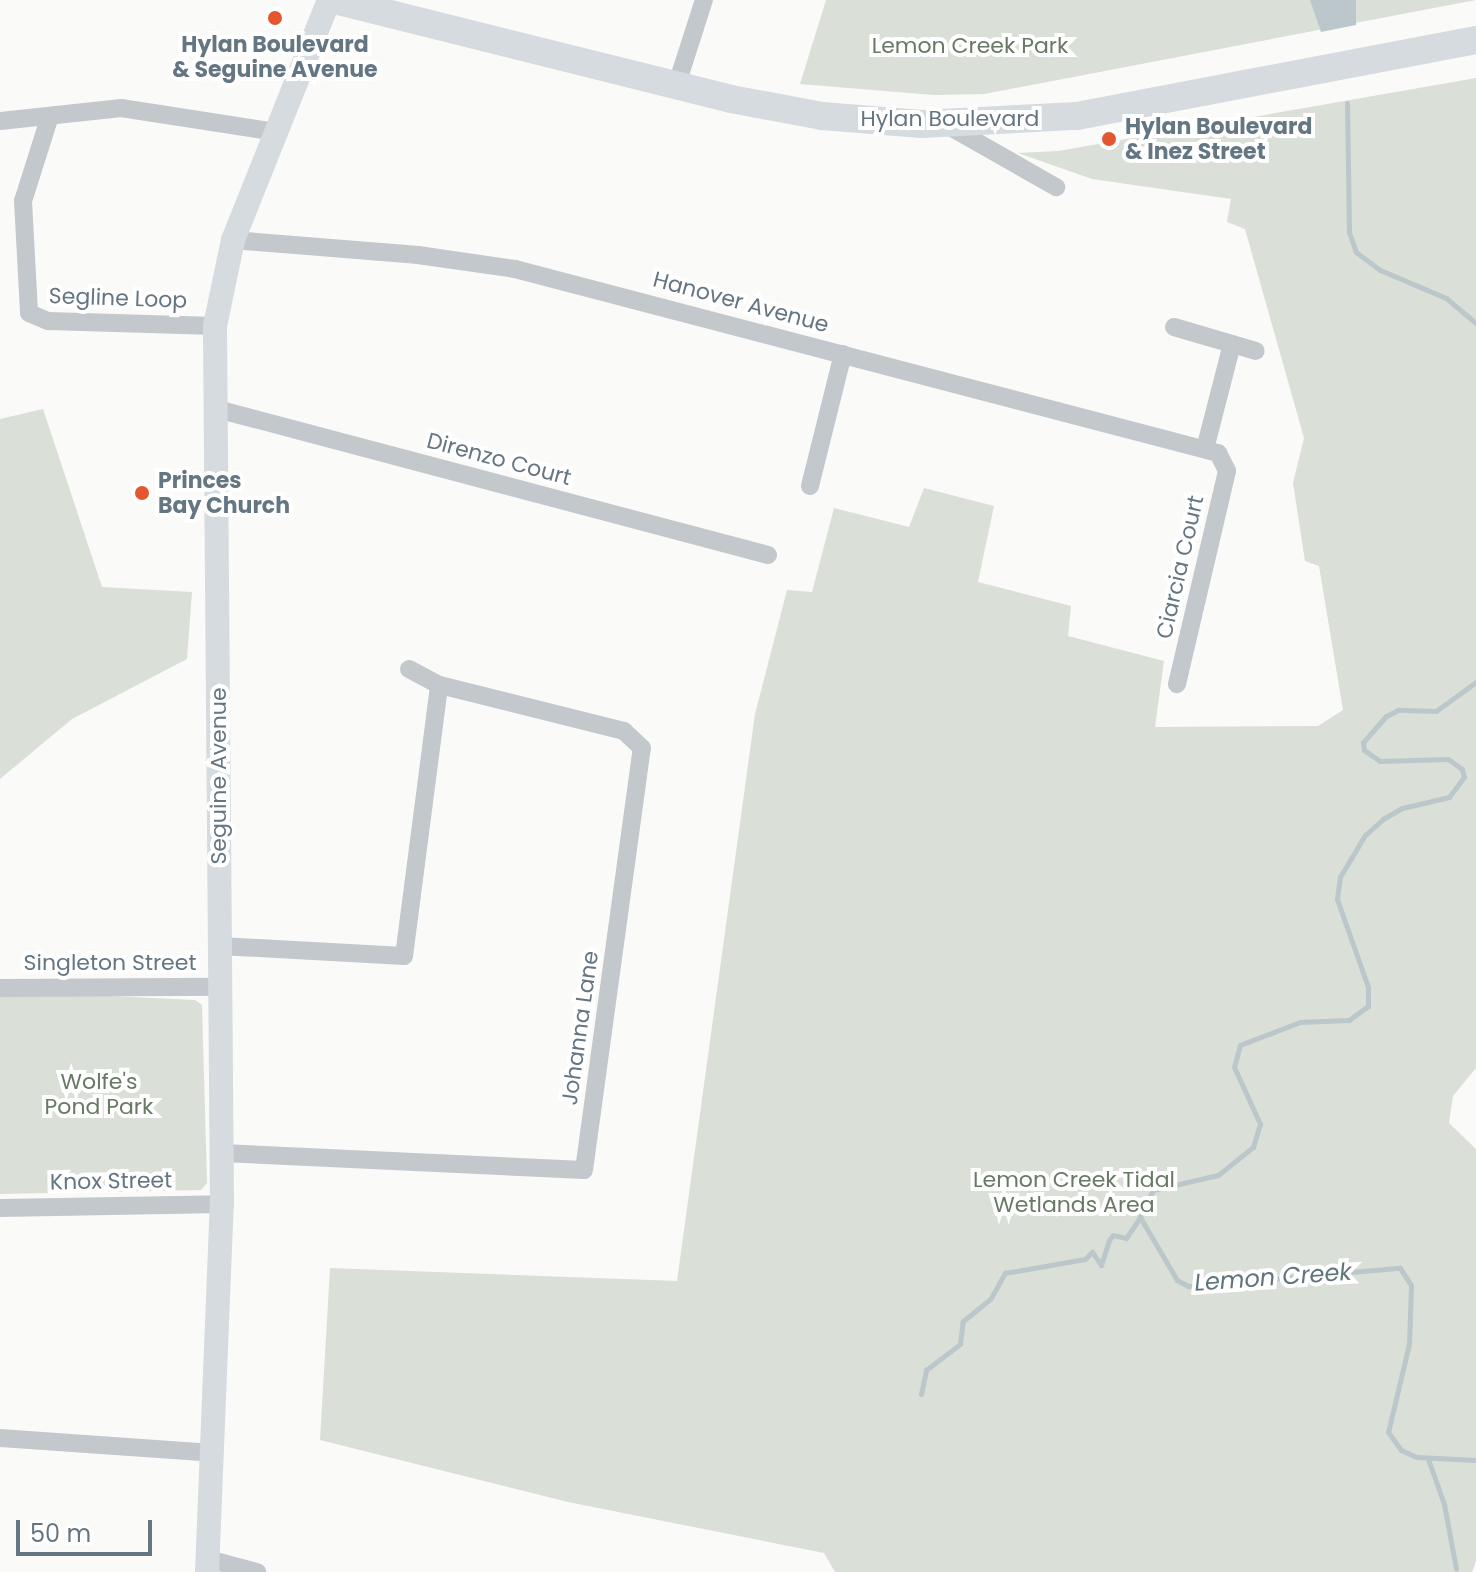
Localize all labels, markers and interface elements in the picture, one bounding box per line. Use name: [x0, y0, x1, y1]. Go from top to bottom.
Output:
marker: Hylan Boulevard & Seguine Avenue: [266, 9, 284, 27]
place label: Hylan Boulevard & Seguine Avenue: [172, 31, 378, 82]
park label: Lemon Creek Park: [872, 33, 1068, 59]
street label: Hylan Boulevard: [861, 106, 1039, 132]
place label: Hylan Boulevard & Inez Street: [1125, 113, 1312, 164]
marker: Hylan Boulevard & Inez Street: [1100, 130, 1118, 148]
street label: Hanover Avenue: [650, 266, 832, 338]
street label: Segline Loop: [48, 282, 188, 314]
street label: Direnzo Court: [424, 427, 574, 491]
place label: Princes Bay Church: [158, 467, 290, 518]
marker: Princes Bay Church: [133, 484, 151, 502]
street label: Ciarcia Court: [1151, 493, 1209, 641]
street label: Seguine Avenue: [206, 687, 232, 865]
street label: Johanna Lane: [556, 949, 604, 1107]
street label: Singleton Street: [24, 950, 196, 976]
park label: Wolfe's Pond Park: [45, 1068, 153, 1120]
park label: Lemon Creek Tidal Wetlands Area: [973, 1166, 1175, 1218]
street label: Knox Street: [50, 1167, 172, 1195]
water label: Lemon Creek: [1193, 1257, 1353, 1297]
scale bar: [20, 1504, 156, 1554]
text: 50 m: [30, 1517, 91, 1550]

